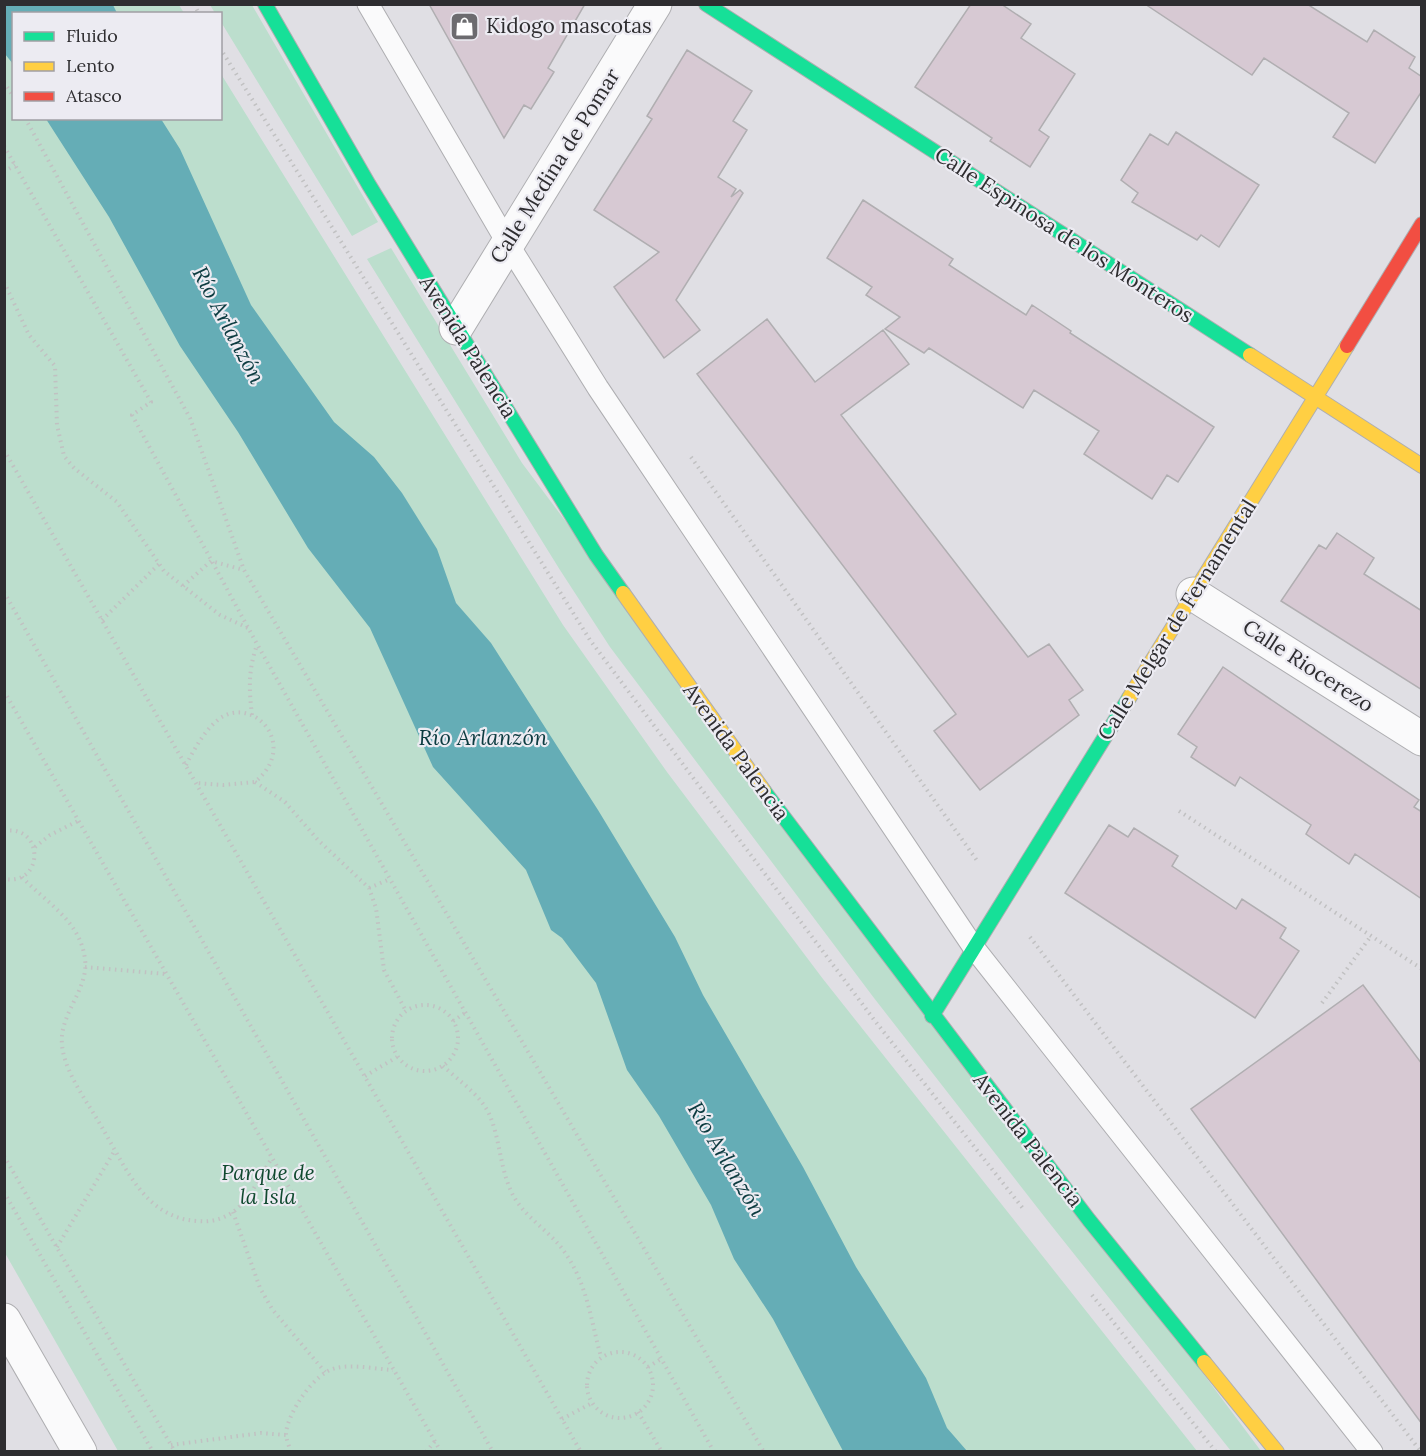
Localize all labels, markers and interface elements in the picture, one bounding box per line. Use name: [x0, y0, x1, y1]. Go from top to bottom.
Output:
shop icon: Kidogo mascotas: [449, 10, 481, 42]
legend: [12, 12, 222, 120]
place label: Kidogo mascotas: [486, 12, 652, 39]
text: Fluido: [66, 24, 118, 47]
text: Lento: [66, 54, 114, 77]
street label: Calle Medina de Pomar: [484, 63, 626, 268]
text: Atasco: [65, 84, 122, 107]
street label: Calle Espinosa de los Monteros: [930, 141, 1199, 329]
water label: Río Arlanzón: [186, 262, 272, 389]
street label: Avenida Palencia: [413, 269, 523, 423]
street label: Calle Melgar de Fernamental: [1091, 494, 1262, 745]
street label: Calle Riocerezo: [1238, 613, 1379, 718]
street label: Avenida Palencia: [677, 677, 795, 826]
water label: Río Arlanzón: [419, 723, 548, 751]
street label: Avenida Palencia: [967, 1066, 1089, 1212]
water label: Río Arlanzón: [682, 1097, 772, 1222]
park label: Parque de la Isla: [221, 1159, 315, 1210]

